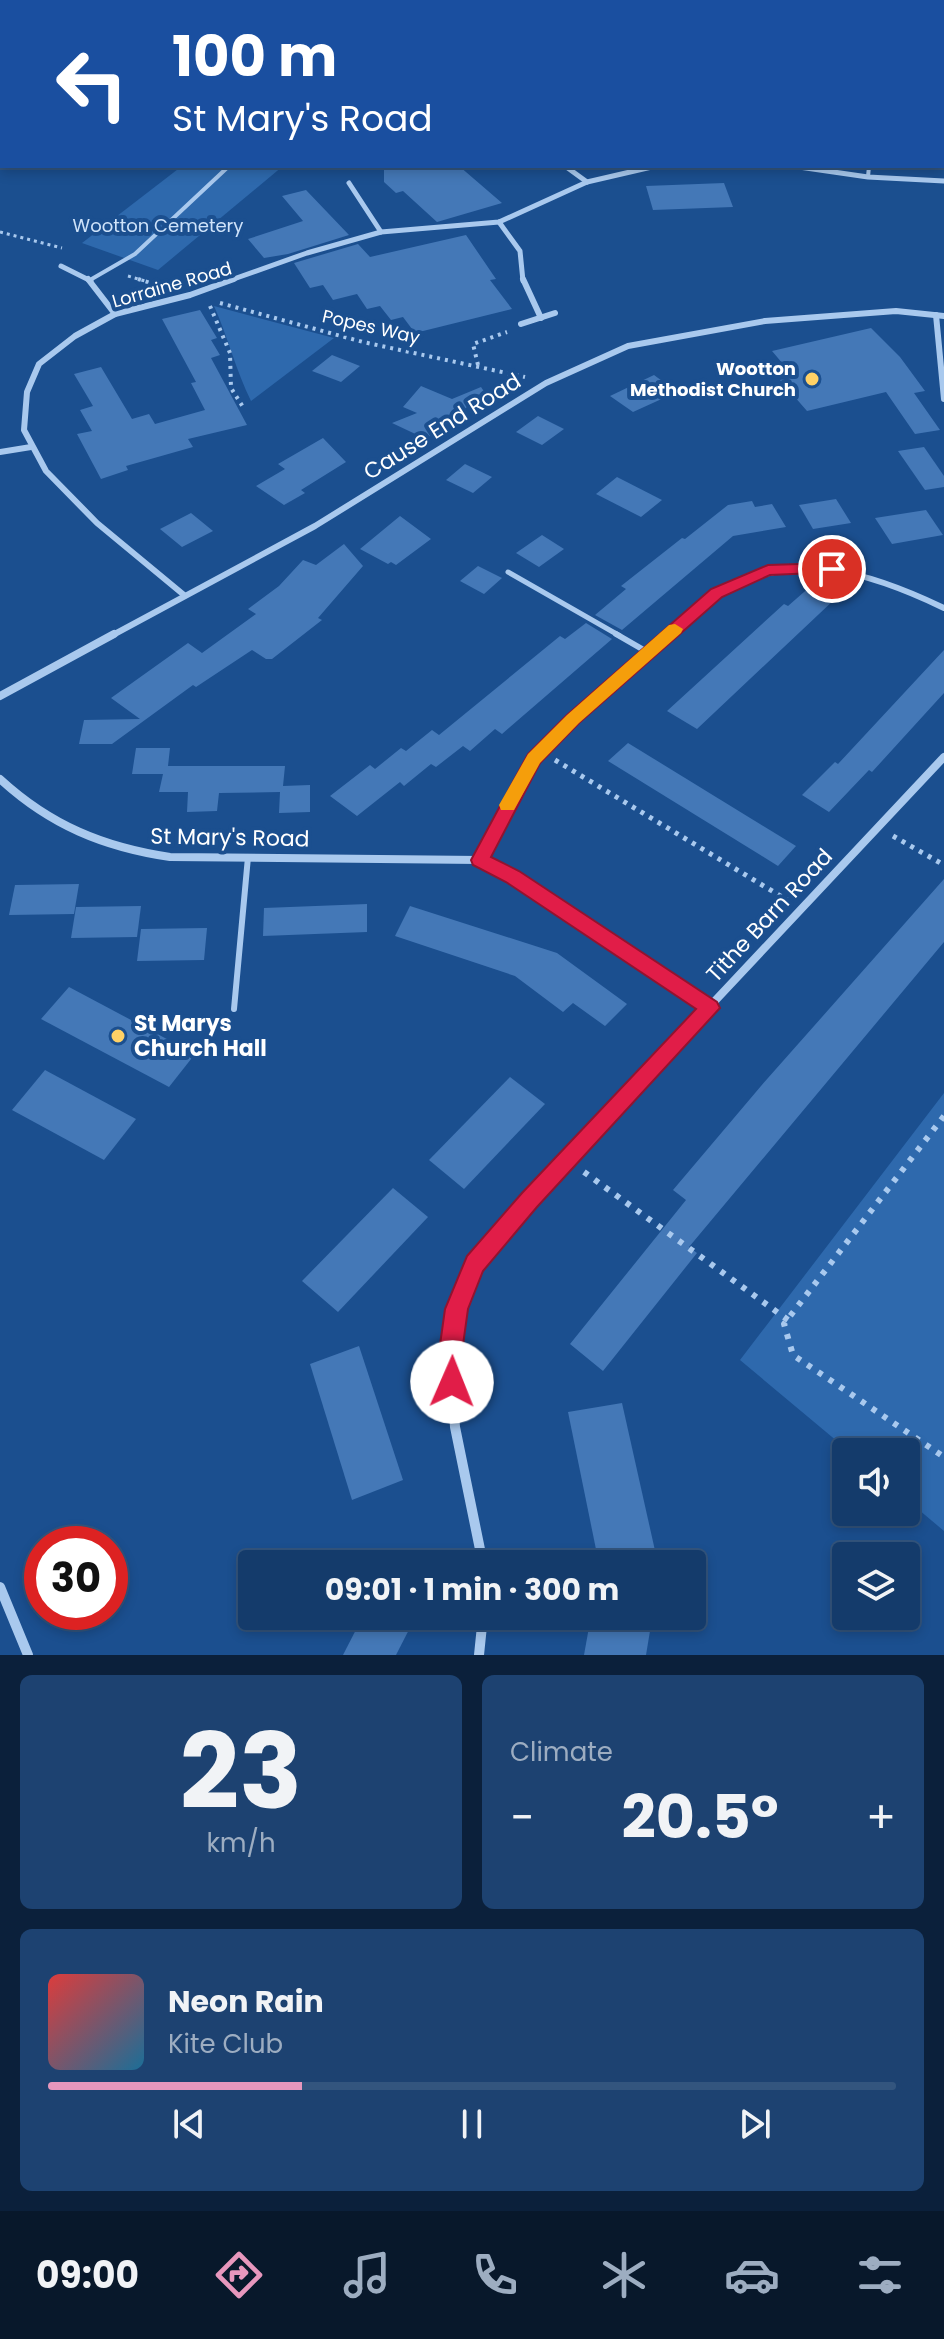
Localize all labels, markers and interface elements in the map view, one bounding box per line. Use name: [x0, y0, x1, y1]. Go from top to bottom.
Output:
text: 100 m: [172, 17, 337, 96]
icon: left: [40, 32, 144, 136]
text: St Mary's Road: [172, 93, 433, 144]
park label: Wootton Cemetery: [73, 213, 243, 238]
street label: Lorraine Road: [109, 255, 235, 314]
street label: Popes Way: [320, 303, 422, 350]
place label: Wootton Methodist Church: [630, 356, 796, 402]
street label: Cause End Road: [358, 366, 527, 487]
marker: Wootton Methodist Church: [803, 370, 821, 388]
pin: [798, 535, 866, 603]
icon: arrive: [810, 547, 854, 591]
street label: St Mary's Road: [150, 821, 310, 854]
street label: Tithe Barn Road: [699, 842, 840, 989]
place label: St Marys Church Hall: [134, 1008, 267, 1064]
marker: St Marys Church Hall: [109, 1027, 127, 1045]
position arrow: [410, 1340, 494, 1424]
map controls: [832, 1438, 920, 1630]
button: sound: [832, 1438, 920, 1526]
speed limit sign: 30: [24, 1526, 128, 1630]
button: layers: [832, 1542, 920, 1630]
text: 09:01 · 1 min · 300 m: [325, 1568, 619, 1611]
text: 23: [180, 1699, 302, 1844]
text: Climate: [510, 1734, 613, 1770]
text: 20.5°: [622, 1775, 779, 1859]
text: −: [510, 1787, 534, 1848]
text: +: [866, 1787, 896, 1848]
text: km/h: [206, 1825, 276, 1861]
text: Neon Rain: [168, 1980, 324, 2023]
text: Kite Club: [168, 2026, 283, 2062]
icon: previous: [167, 2102, 211, 2146]
icon: pause: [450, 2102, 494, 2146]
icon: next: [733, 2102, 777, 2146]
icon: directions: [211, 2247, 267, 2303]
icon: music: [339, 2247, 395, 2303]
icon: phone: [467, 2247, 523, 2303]
icon: climate: [596, 2247, 652, 2303]
icon: car: [724, 2247, 780, 2303]
icon: filters: [852, 2247, 908, 2303]
text: 09:00: [36, 2250, 139, 2301]

